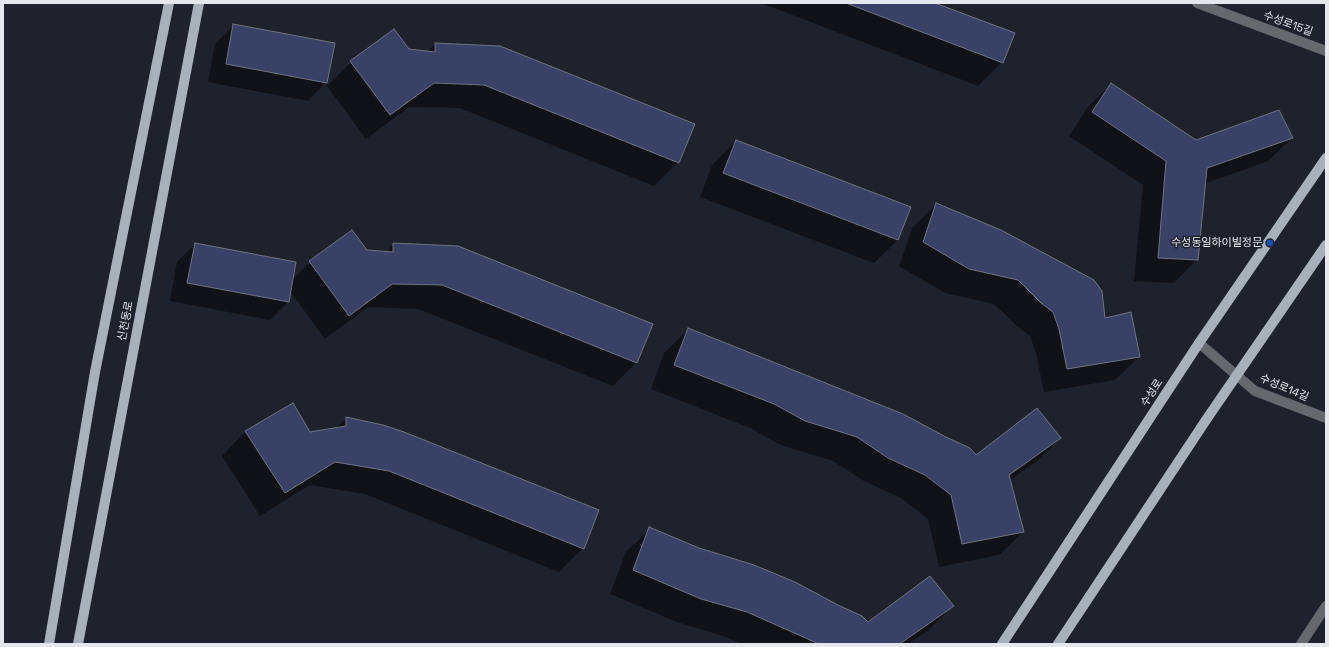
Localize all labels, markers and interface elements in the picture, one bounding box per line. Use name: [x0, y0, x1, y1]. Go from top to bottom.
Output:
street label: 수성로15길: [1261, 9, 1315, 39]
place label: 수성동일하이빌정문: [1171, 236, 1262, 250]
marker: 수성동일하이빌정문: [1265, 238, 1275, 248]
street label: 신천동로: [116, 300, 136, 342]
street label: 수성로14길: [1258, 372, 1310, 404]
street label: 수성로: [1138, 377, 1166, 409]

